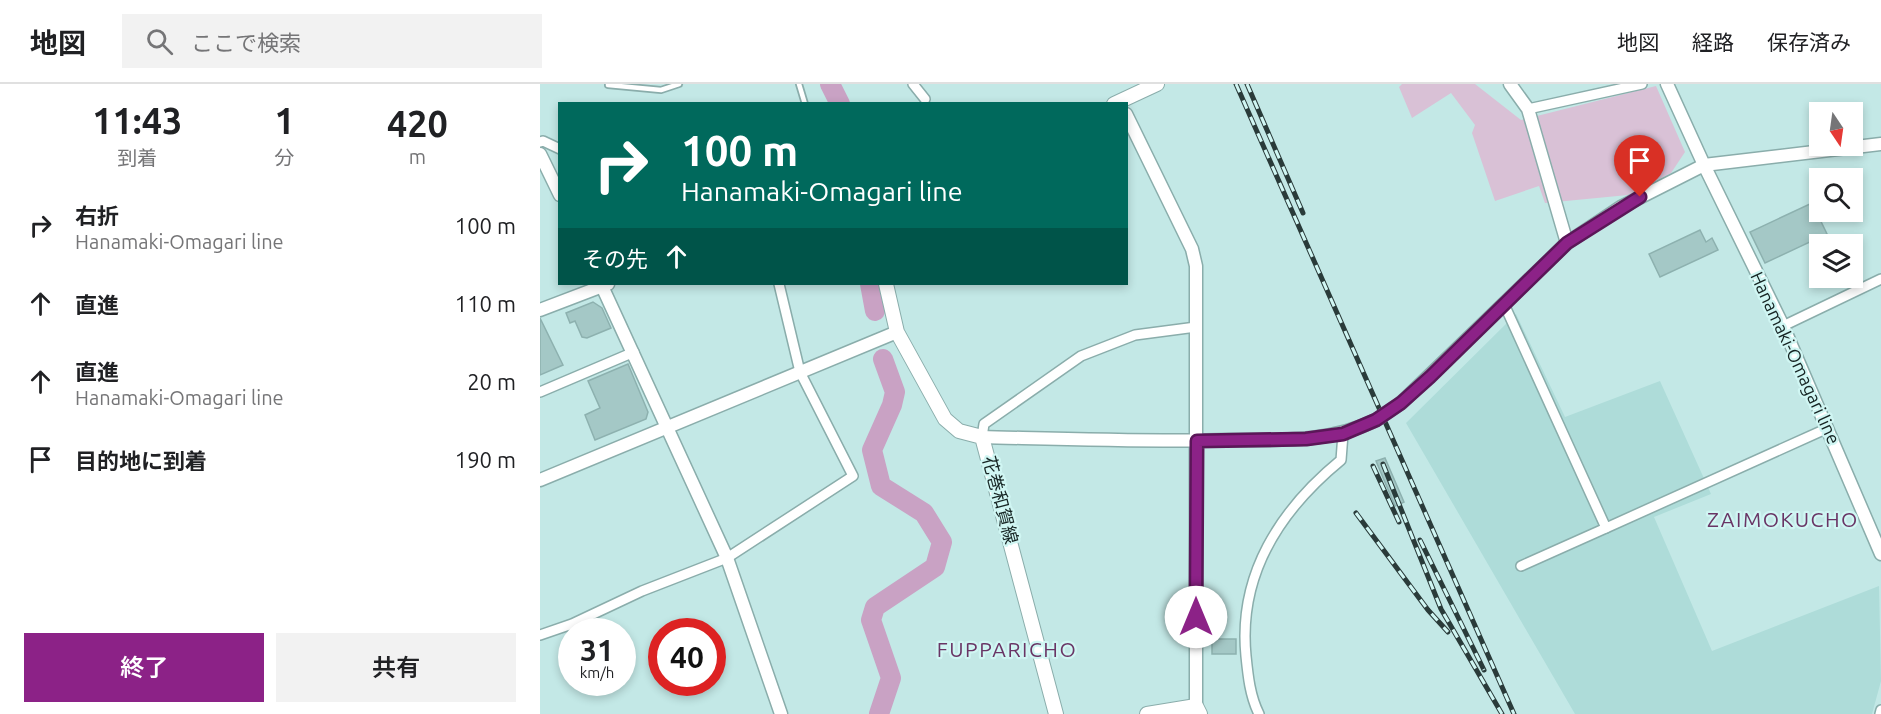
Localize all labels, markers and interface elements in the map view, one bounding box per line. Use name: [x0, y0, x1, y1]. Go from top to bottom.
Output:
search box: [122, 14, 542, 68]
icon: search: [143, 25, 176, 58]
text: 地図: [30, 27, 86, 58]
text: ここで検索: [191, 30, 301, 55]
text: 地図: [1617, 30, 1659, 54]
text: 経路: [1692, 30, 1734, 54]
text: 保存済み: [1767, 30, 1851, 54]
text: 11:43: [92, 100, 182, 141]
text: 1: [274, 100, 295, 141]
north arrow: [1809, 102, 1863, 156]
map controls: [1809, 102, 1863, 288]
text: 420: [387, 103, 448, 144]
icon: right: [582, 126, 660, 204]
text: 100 m: [681, 127, 798, 174]
pin: [1614, 135, 1665, 197]
icon: arrive: [1623, 144, 1656, 177]
text: m: [409, 145, 426, 168]
text: 到着: [117, 146, 157, 169]
text: 分: [275, 146, 295, 169]
button: search: [1809, 168, 1863, 222]
text: Hanamaki-Omagari line: [681, 176, 963, 206]
text: 右折: [75, 203, 119, 228]
icon: right: [24, 209, 57, 242]
text: 100 m: [455, 213, 516, 238]
text: Hanamaki-Omagari line: [75, 230, 284, 253]
button: layers: [1809, 234, 1863, 288]
icon: ahead: [660, 240, 693, 273]
text: その先: [582, 246, 648, 271]
street label: Hanamaki-Omagari line: [1747, 268, 1845, 447]
icon: ahead: [24, 287, 57, 320]
text: 110 m: [455, 291, 516, 316]
text: 直進: [75, 292, 119, 317]
text: 直進: [75, 359, 119, 384]
icon: ahead: [24, 365, 57, 398]
text: 20 m: [467, 369, 516, 394]
text: Hanamaki-Omagari line: [75, 386, 284, 409]
icon: arrive: [24, 443, 57, 476]
text: 190 m: [455, 447, 516, 472]
text: 目的地に到着: [75, 448, 207, 473]
street label: 花巻和賀線: [980, 454, 1022, 546]
district label: ZAIMOKUCHO: [1707, 507, 1859, 531]
position arrow: [1164, 585, 1228, 649]
speed limit sign: 40: [648, 618, 726, 696]
button: 終了: [24, 633, 264, 702]
button: 共有: [276, 633, 516, 702]
text: 31: [580, 633, 614, 667]
district label: FUPPARICHO: [937, 637, 1077, 661]
text: km/h: [580, 664, 614, 681]

